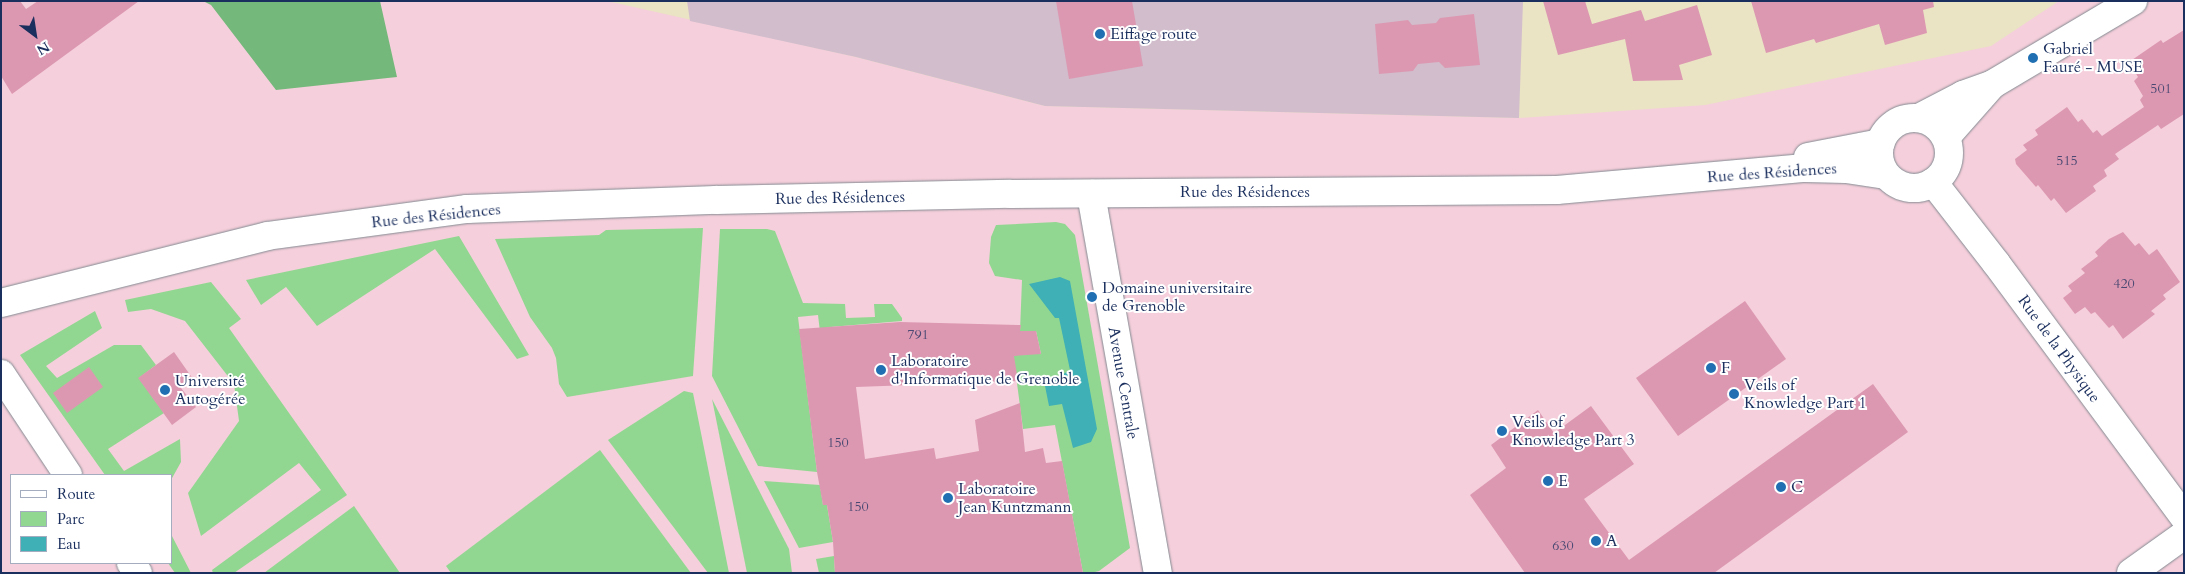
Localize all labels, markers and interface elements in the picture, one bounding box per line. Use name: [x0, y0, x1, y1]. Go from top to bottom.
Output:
north arrow: [10, 10, 60, 60]
place label: Eiffage route: [1110, 24, 1197, 44]
marker: Eiffage route: [1094, 28, 1106, 40]
text: N: [33, 37, 53, 60]
place label: Gabriel Fauré - MUSE: [2043, 39, 2143, 77]
marker: Gabriel Fauré - MUSE: [2027, 52, 2039, 64]
house number: 501: [2150, 81, 2172, 97]
house number: 515: [2056, 153, 2078, 169]
street label: Rue des Résidences: [1707, 159, 1837, 187]
street label: Rue des Résidences: [1180, 182, 1310, 202]
street label: Rue des Résidences: [775, 187, 905, 209]
street label: Rue des Résidences: [370, 200, 502, 232]
house number: 420: [2113, 276, 2135, 292]
place label: Domaine universitaire de Grenoble: [1102, 278, 1252, 316]
marker: Domaine universitaire de Grenoble: [1086, 291, 1098, 303]
street label: Rue de la Physique: [2014, 292, 2104, 406]
street label: Avenue Centrale: [1104, 325, 1142, 441]
house number: 791: [907, 327, 929, 343]
place label: Laboratoire d'Informatique de Grenoble: [891, 351, 1079, 389]
place label: F: [1721, 358, 1730, 378]
marker: F: [1705, 362, 1717, 374]
marker: Laboratoire d'Informatique de Grenoble: [875, 364, 887, 376]
place label: Université Autogérée: [175, 371, 245, 409]
place label: Veils of Knowledge Part 1: [1744, 375, 1867, 413]
marker: Université Autogérée: [159, 384, 171, 396]
marker: Veils of Knowledge Part 1: [1728, 388, 1740, 400]
place label: Veils of Knowledge Part 3: [1512, 412, 1635, 450]
marker: Veils of Knowledge Part 3: [1496, 425, 1508, 437]
house number: 150: [827, 435, 849, 451]
place label: E: [1558, 471, 1568, 491]
legend: [10, 474, 172, 564]
marker: E: [1542, 475, 1554, 487]
place label: C: [1791, 477, 1803, 497]
place label: Laboratoire Jean Kuntzmann: [958, 479, 1072, 517]
marker: C: [1775, 481, 1787, 493]
text: Route: [57, 484, 95, 504]
marker: Laboratoire Jean Kuntzmann: [942, 492, 954, 504]
house number: 150: [847, 499, 869, 515]
text: Parc: [57, 509, 85, 529]
place label: A: [1606, 531, 1617, 551]
text: Eau: [57, 534, 81, 554]
marker: A: [1590, 535, 1602, 547]
house number: 630: [1552, 538, 1574, 554]

